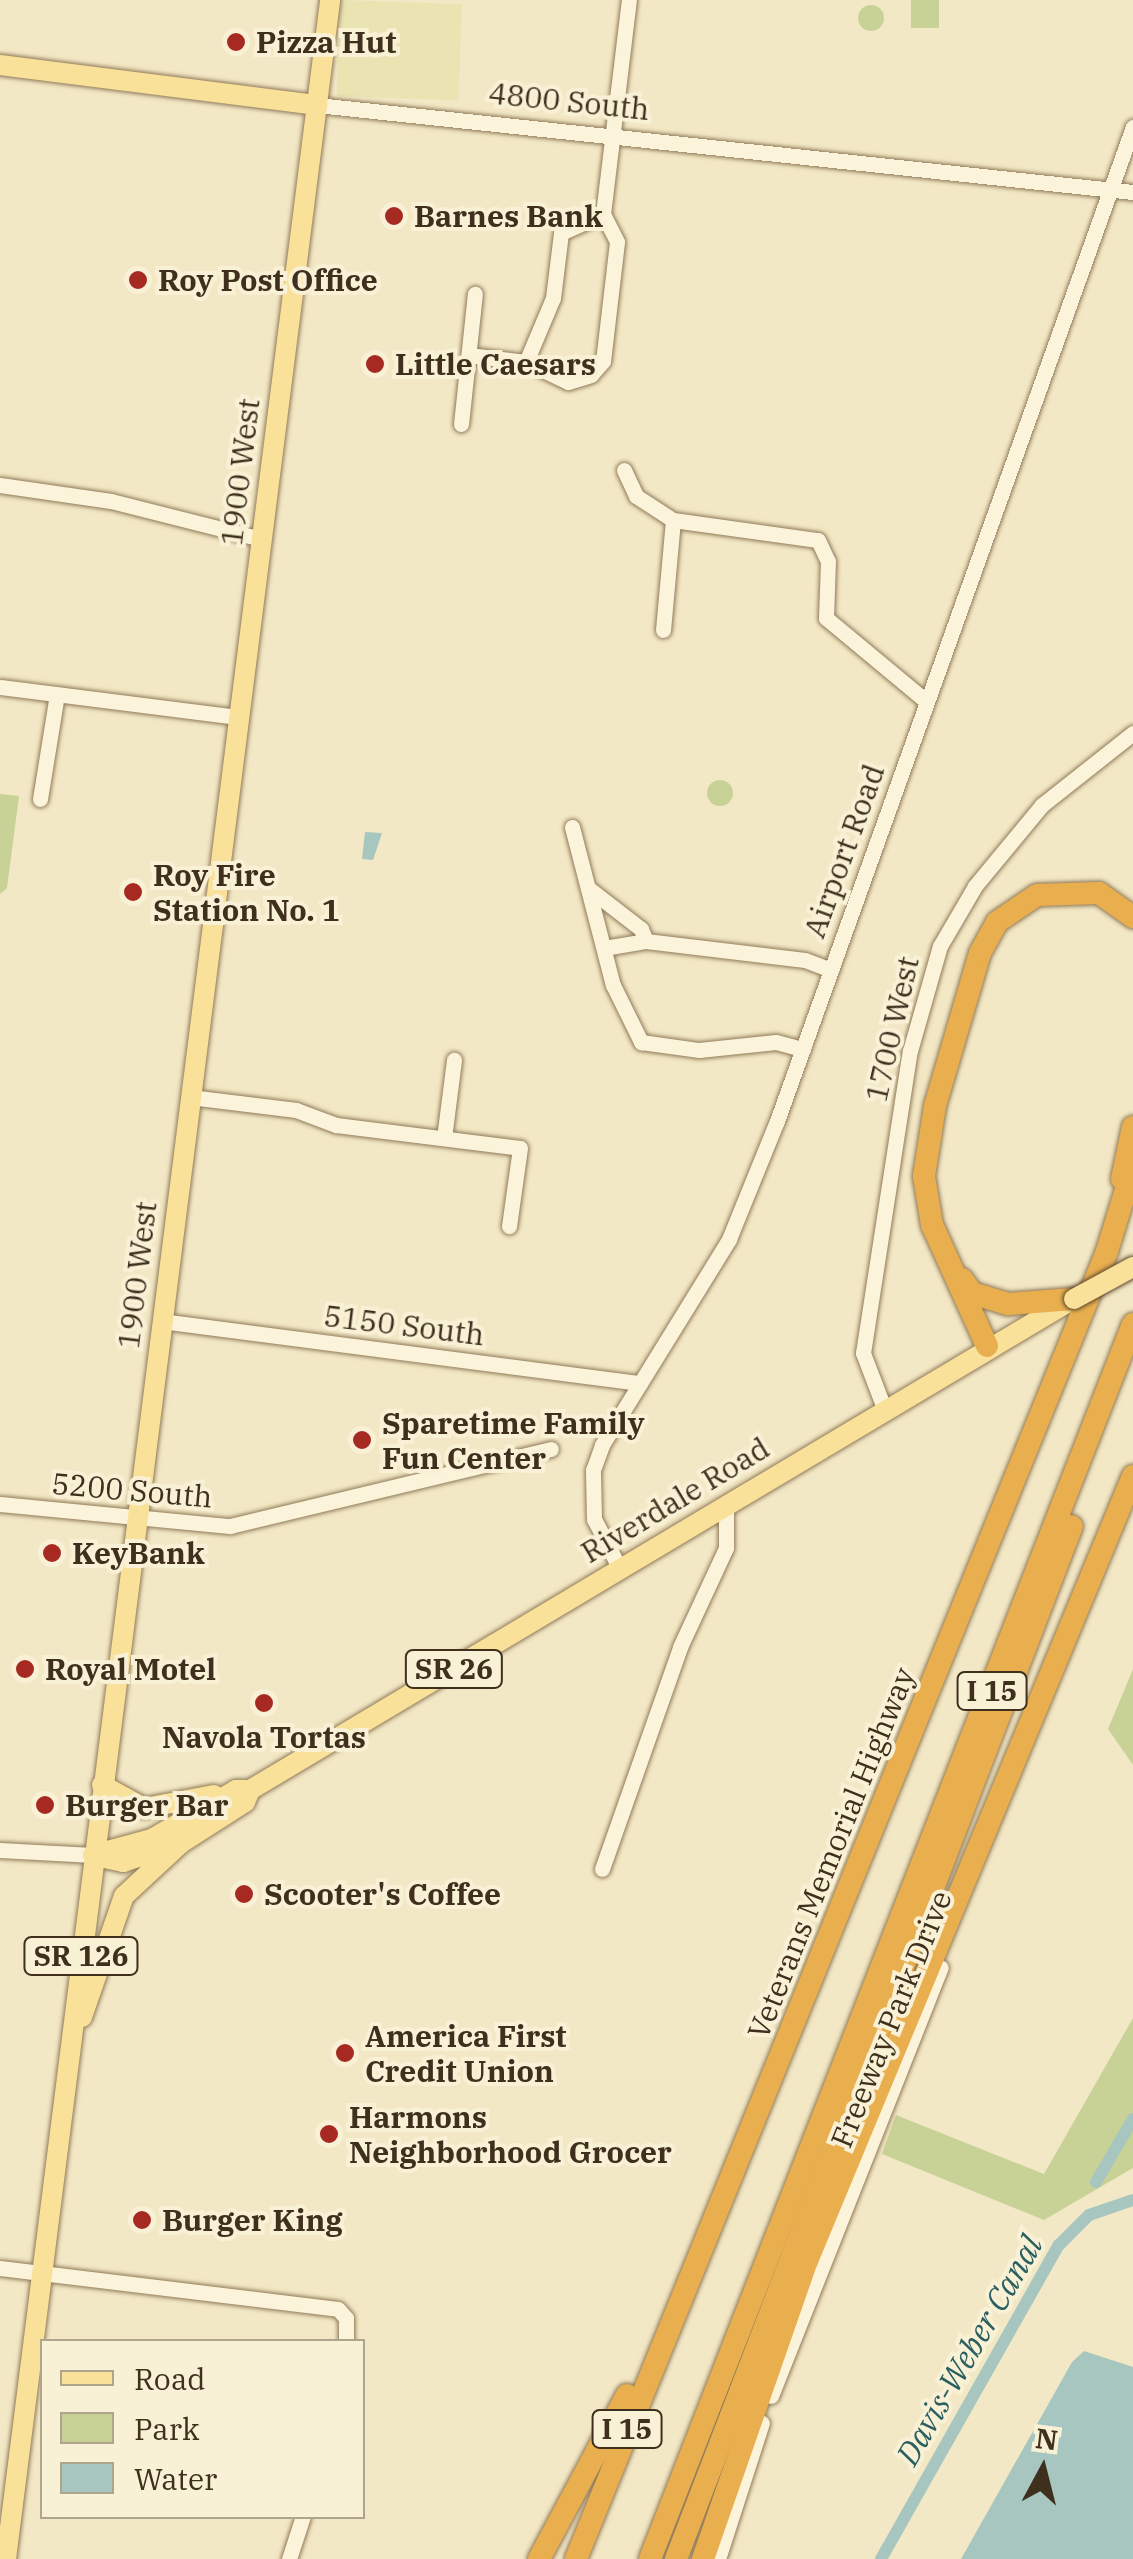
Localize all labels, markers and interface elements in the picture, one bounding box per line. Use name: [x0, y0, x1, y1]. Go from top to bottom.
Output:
place label: Pizza Hut: [256, 24, 396, 60]
marker: Pizza Hut: [225, 31, 247, 53]
street label: 4800 South: [487, 75, 651, 127]
place label: Barnes Bank: [414, 198, 603, 234]
marker: Barnes Bank: [383, 205, 405, 227]
place label: Roy Post Office: [158, 262, 378, 298]
marker: Roy Post Office: [127, 269, 149, 291]
place label: Little Caesars: [395, 346, 596, 382]
marker: Little Caesars: [364, 353, 386, 375]
street label: 1900 West: [213, 396, 267, 548]
street label: Airport Road: [796, 760, 892, 942]
place label: Roy Fire Station No. 1: [153, 857, 340, 928]
marker: Roy Fire Station No. 1: [122, 881, 144, 903]
street label: 1700 West: [858, 953, 926, 1105]
street label: 1900 West: [110, 1199, 164, 1351]
street label: 5150 South: [322, 1297, 486, 1353]
place label: Sparetime Family Fun Center: [382, 1405, 645, 1476]
marker: Sparetime Family Fun Center: [351, 1429, 373, 1451]
street label: Riverdale Road: [574, 1430, 776, 1570]
street label: 5200 South: [50, 1465, 214, 1515]
place label: KeyBank: [72, 1535, 205, 1571]
marker: KeyBank: [41, 1542, 63, 1564]
road number: SR 26: [404, 1646, 504, 1692]
place label: Royal Motel: [45, 1651, 216, 1687]
marker: Royal Motel: [14, 1658, 36, 1680]
street label: Veterans Memorial Highway: [740, 1662, 922, 2044]
road number: I 15: [954, 1668, 1030, 1714]
marker: Navola Tortas: [253, 1692, 275, 1714]
place label: Navola Tortas: [162, 1719, 366, 1755]
place label: Burger Bar: [65, 1787, 228, 1823]
marker: Burger Bar: [34, 1794, 56, 1816]
place label: Scooter's Coffee: [264, 1876, 501, 1912]
marker: Scooter's Coffee: [233, 1883, 255, 1905]
street label: Freeway Park Drive: [823, 1885, 959, 2153]
road number: SR 126: [21, 1933, 141, 1979]
place label: America First Credit Union: [365, 2018, 566, 2088]
marker: America First Credit Union: [334, 2042, 356, 2064]
place label: Harmons Neighborhood Grocer: [349, 2099, 672, 2170]
marker: Harmons Neighborhood Grocer: [318, 2123, 340, 2145]
place label: Burger King: [162, 2202, 343, 2238]
marker: Burger King: [131, 2209, 153, 2231]
water label: Davis-Weber Canal: [888, 2229, 1050, 2471]
legend: [40, 2339, 365, 2519]
text: Road: [134, 2359, 206, 2398]
road number: I 15: [590, 2406, 664, 2452]
text: Park: [134, 2409, 200, 2448]
north arrow: [993, 2419, 1093, 2519]
text: N: [1033, 2419, 1060, 2458]
text: Water: [134, 2459, 217, 2498]

